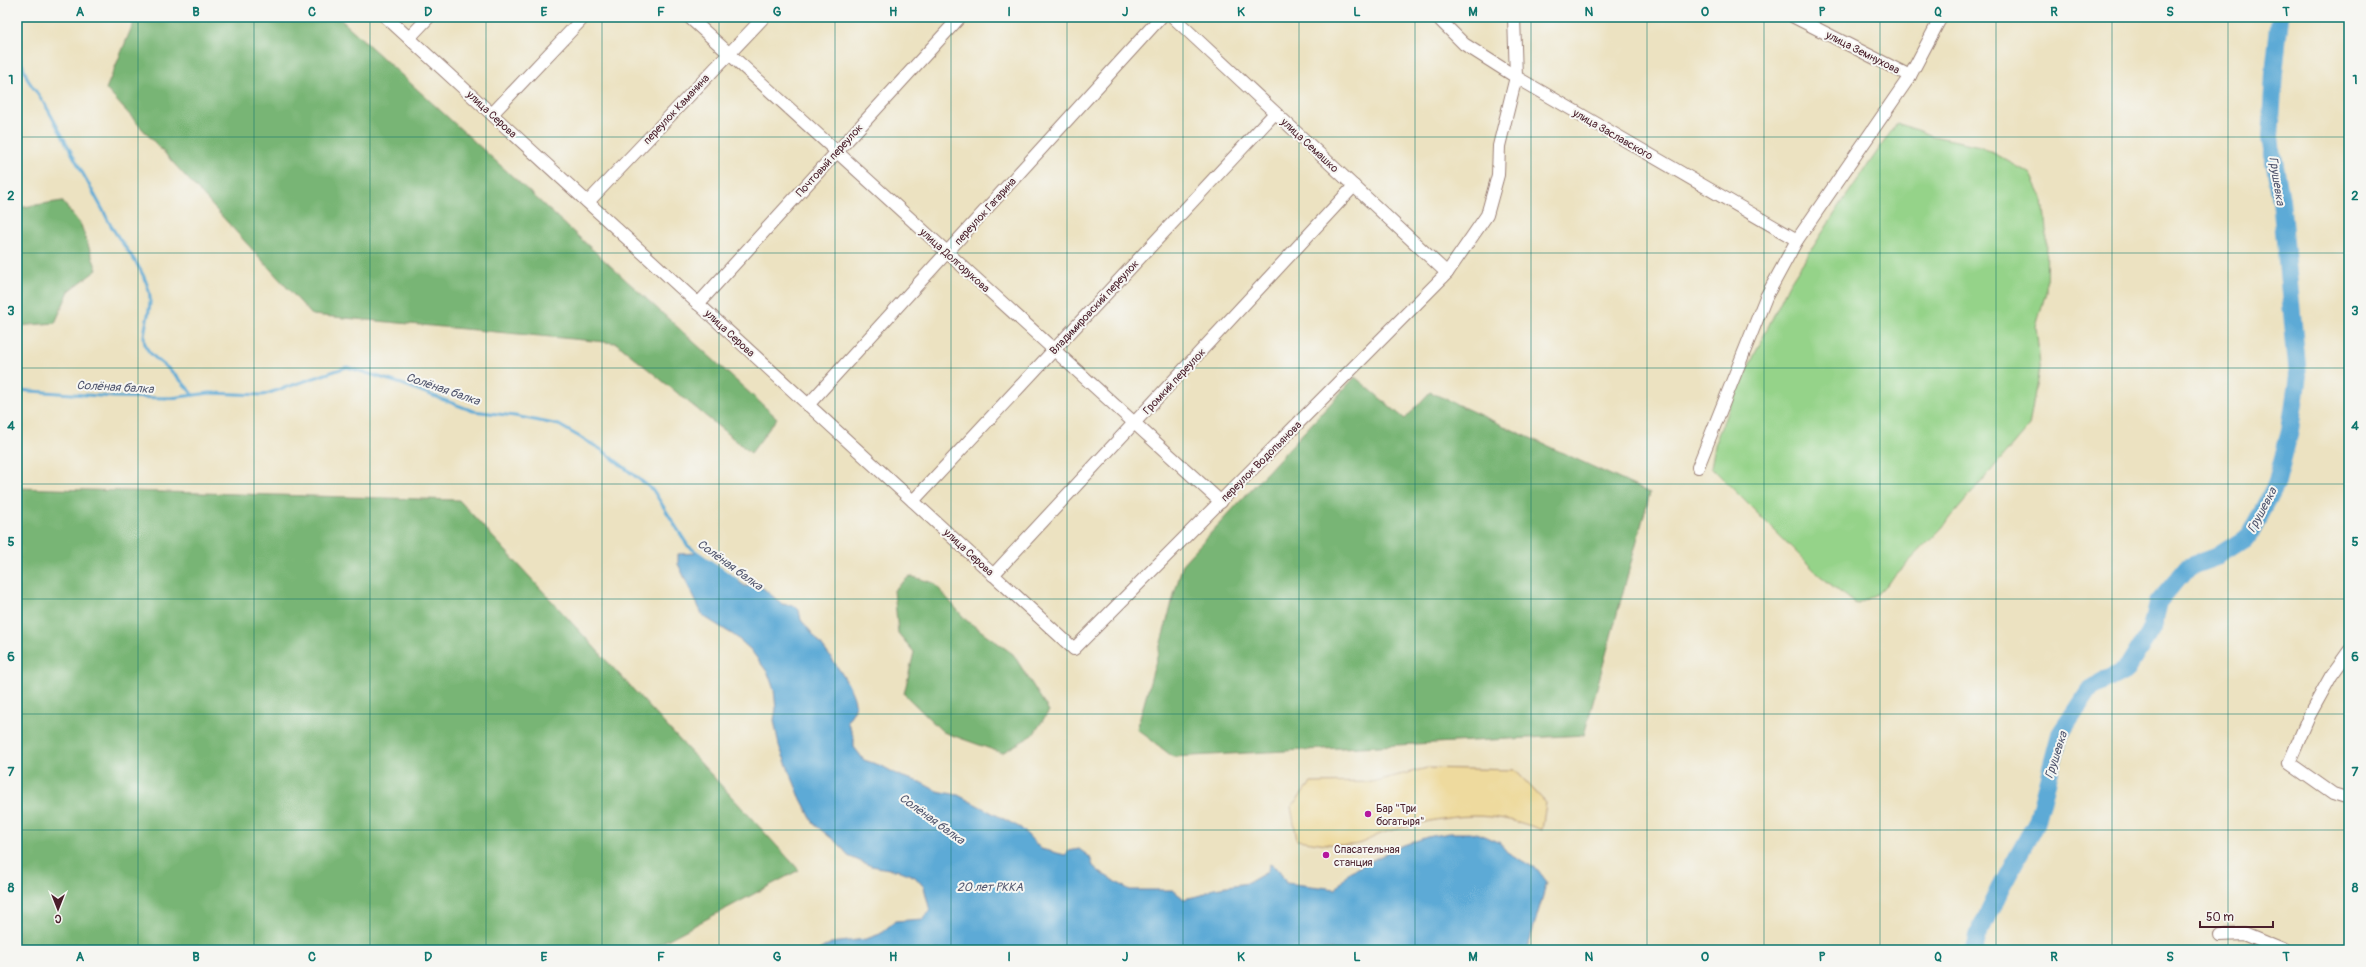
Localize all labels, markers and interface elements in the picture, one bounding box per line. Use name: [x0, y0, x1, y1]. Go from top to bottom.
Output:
text: A: [76, 4, 85, 20]
text: B: [192, 4, 200, 20]
text: C: [308, 4, 316, 20]
text: D: [424, 4, 432, 20]
text: E: [541, 4, 548, 20]
text: F: [657, 4, 665, 20]
text: G: [773, 4, 782, 20]
text: H: [889, 4, 897, 20]
text: I: [1007, 4, 1011, 20]
text: J: [1122, 4, 1128, 20]
text: K: [1237, 4, 1245, 20]
text: L: [1353, 4, 1361, 20]
text: M: [1468, 4, 1478, 20]
text: N: [1585, 4, 1594, 20]
text: O: [1701, 4, 1710, 20]
text: P: [1818, 4, 1826, 20]
text: Q: [1934, 4, 1942, 20]
text: R: [2050, 4, 2058, 20]
text: S: [2166, 4, 2174, 20]
text: T: [2281, 4, 2290, 20]
street label: улица Земнухова: [1823, 28, 1902, 77]
text: 1: [8, 72, 14, 88]
street label: переулок Каманина: [641, 72, 712, 147]
text: 1: [2352, 72, 2358, 88]
street label: улица Серова: [463, 87, 519, 141]
street label: улица Заславского: [1570, 106, 1655, 163]
street label: улица Семашко: [1278, 115, 1341, 175]
street label: Почтовый переулок: [793, 121, 866, 199]
water label: Грушевка: [2265, 156, 2288, 208]
street label: переулок Гагарина: [952, 175, 1019, 248]
text: 2: [7, 188, 15, 204]
text: 2: [2351, 188, 2359, 204]
street label: улица Долгорукова: [916, 225, 992, 295]
street label: Владимировский переулок: [1047, 257, 1142, 357]
text: 3: [7, 303, 15, 319]
text: 3: [2351, 303, 2359, 319]
street label: улица Серова: [701, 306, 757, 360]
street label: Громкий переулок: [1140, 345, 1209, 417]
water label: Солёная балка: [404, 370, 483, 410]
water label: Солёная балка: [76, 378, 155, 397]
text: 4: [7, 418, 15, 434]
street label: переулок Водопьянова: [1218, 418, 1304, 504]
text: 4: [2351, 418, 2359, 434]
water label: Грушевка: [2244, 484, 2281, 535]
street label: улица Серова: [940, 525, 996, 579]
text: 5: [7, 534, 15, 550]
text: 5: [2351, 534, 2359, 550]
water label: Солёная балка: [694, 537, 766, 595]
text: 6: [7, 649, 15, 665]
text: 6: [2351, 649, 2359, 665]
water label: Грушевка: [2042, 728, 2072, 781]
text: 7: [8, 764, 15, 780]
text: 7: [2352, 764, 2359, 780]
water label: Солёная балка: [896, 791, 968, 849]
place label: Бар "Три богатыря": [1376, 802, 1425, 828]
marker: Бар "Три богатыря": [1363, 809, 1373, 819]
place label: Спасательная станция: [1334, 843, 1400, 869]
marker: Спасательная станция: [1321, 850, 1331, 860]
text: 8: [8, 880, 15, 896]
water label: 20 лет РККА: [957, 880, 1023, 895]
text: 8: [2352, 880, 2359, 896]
north arrow: [38, 889, 78, 929]
scale bar: [2200, 903, 2273, 929]
text: 50 m: [2206, 910, 2234, 925]
text: С: [54, 912, 61, 925]
text: A: [76, 949, 85, 965]
text: B: [192, 949, 200, 965]
text: C: [308, 949, 316, 965]
text: D: [424, 949, 432, 965]
text: E: [541, 949, 548, 965]
text: F: [657, 949, 665, 965]
text: G: [773, 949, 782, 965]
text: H: [889, 949, 897, 965]
text: I: [1007, 949, 1011, 965]
text: J: [1122, 949, 1128, 965]
text: K: [1237, 949, 1245, 965]
text: L: [1353, 949, 1361, 965]
text: M: [1468, 949, 1478, 965]
text: N: [1585, 949, 1594, 965]
text: O: [1701, 949, 1710, 965]
text: P: [1818, 949, 1826, 965]
text: Q: [1934, 949, 1942, 965]
text: R: [2050, 949, 2058, 965]
text: S: [2166, 949, 2174, 965]
text: T: [2281, 949, 2290, 965]

